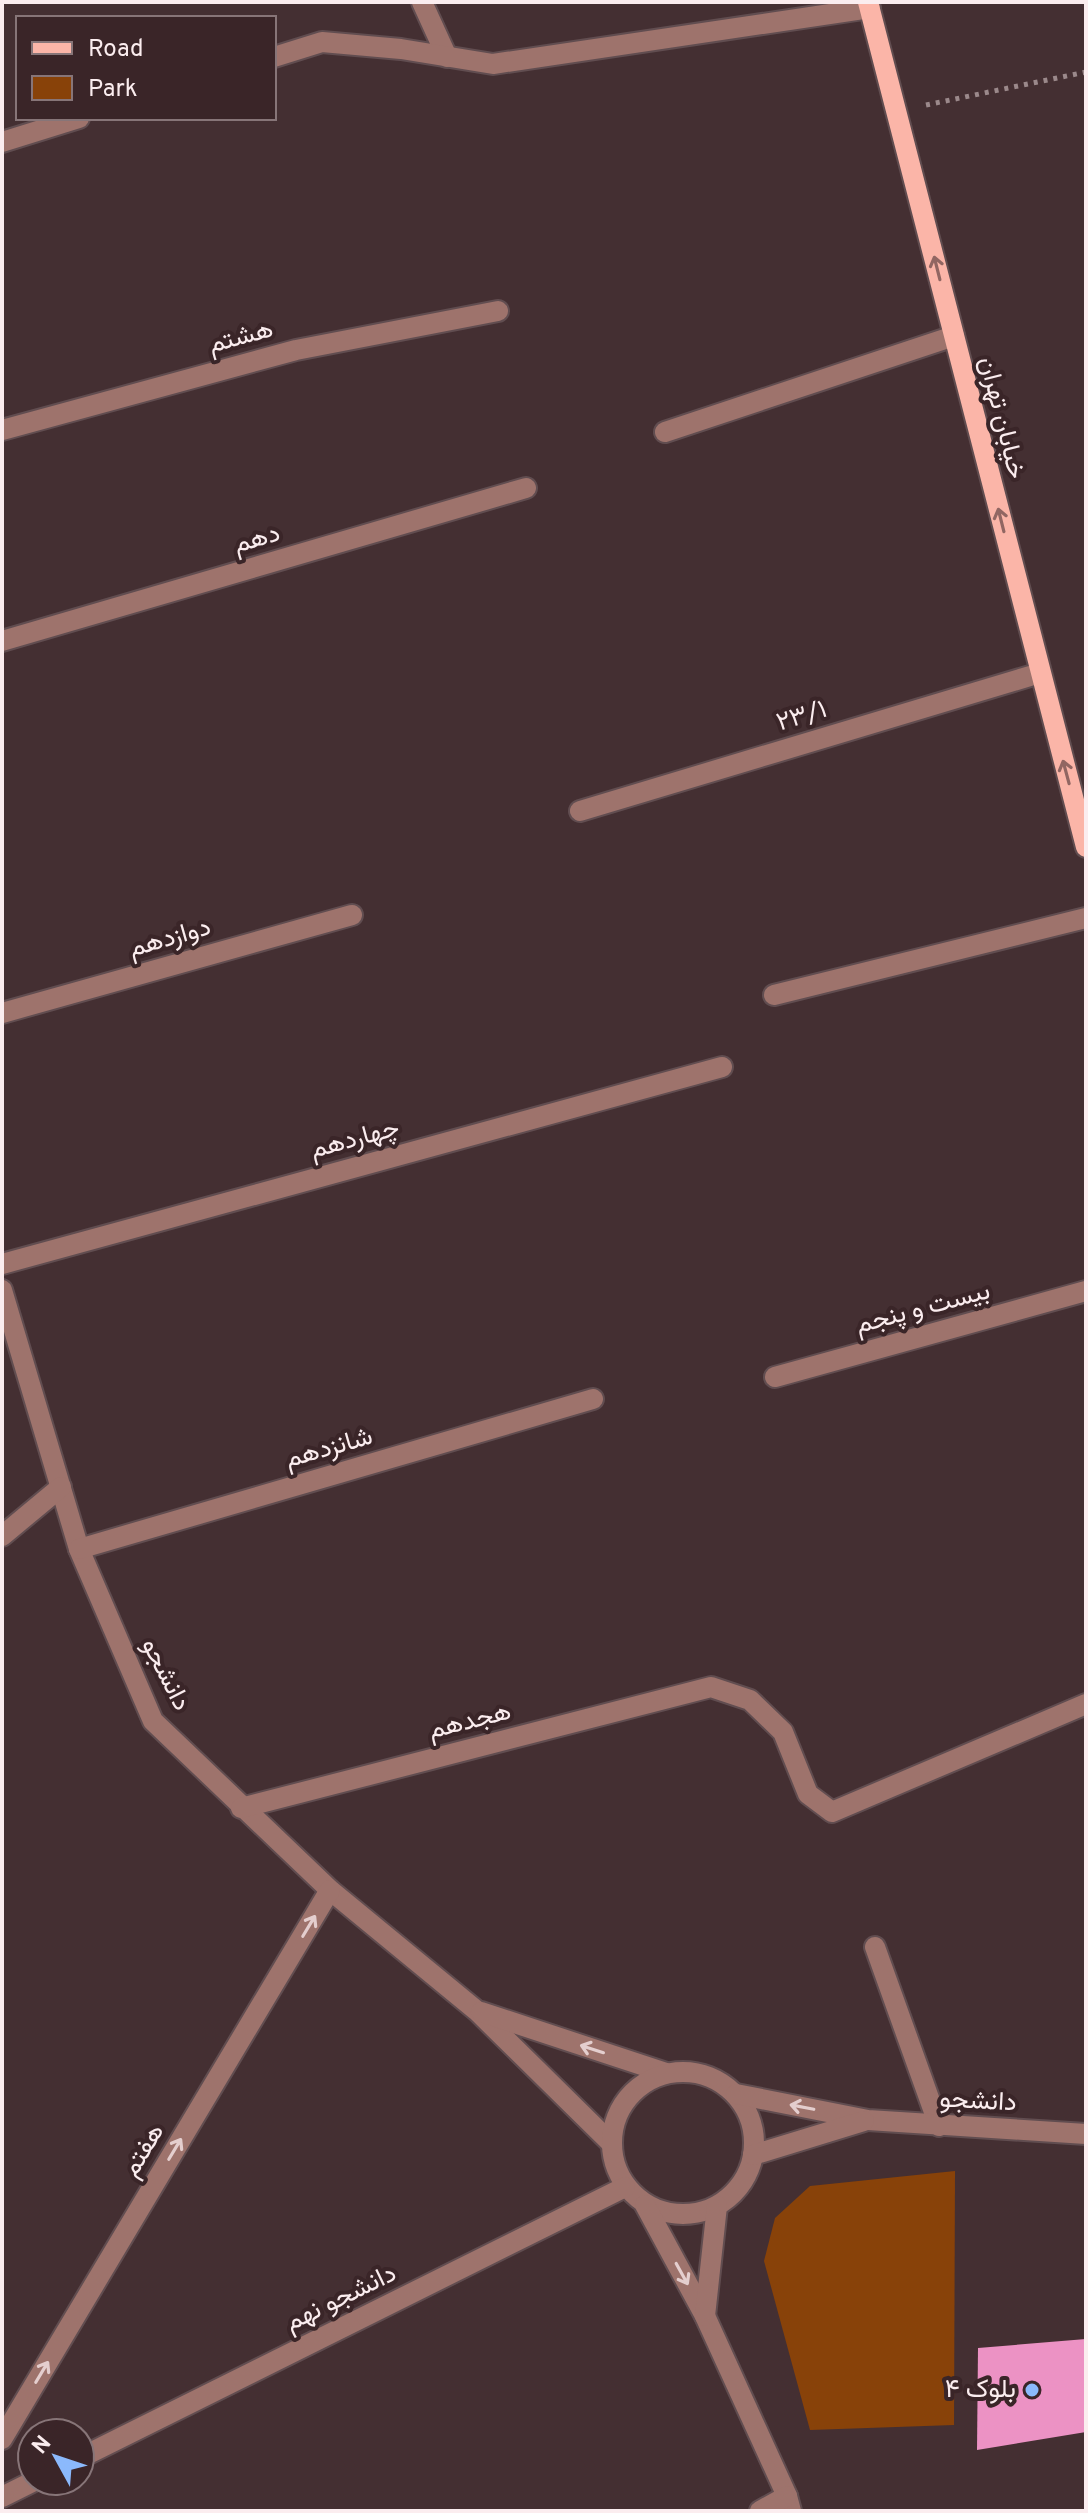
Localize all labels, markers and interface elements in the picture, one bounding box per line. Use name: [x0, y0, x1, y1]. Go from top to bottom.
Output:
legend: [16, 16, 276, 120]
text: Road: [88, 35, 144, 65]
text: Park: [88, 75, 138, 105]
one-way arrow: [928, 256, 943, 282]
street label: هشتم: [205, 314, 277, 362]
street label: خیابان تهران: [970, 354, 1032, 482]
one-way arrow: [992, 508, 1007, 534]
street label: دهم: [230, 518, 284, 562]
street label: ۲۳/۱: [773, 694, 831, 740]
one-way arrow: [1058, 759, 1073, 785]
street label: دوازدهم: [125, 912, 215, 966]
street label: چهاردهم: [307, 1112, 403, 1168]
street label: بیست و پنجم: [852, 1275, 994, 1343]
street label: شانزدهم: [281, 1421, 377, 1477]
street label: دانشجو: [133, 1633, 197, 1717]
street label: هجدهم: [425, 1696, 515, 1748]
one-way arrow: [301, 1915, 317, 1938]
one-way arrow: [580, 2040, 605, 2055]
street label: دانشجو: [939, 2084, 1017, 2120]
one-way arrow: [790, 2098, 815, 2113]
street label: هفتم: [115, 2118, 173, 2184]
one-way arrow: [167, 2138, 183, 2161]
street label: دانشجو نهم: [280, 2258, 402, 2340]
one-way arrow: [675, 2261, 691, 2285]
one-way arrow: [34, 2361, 50, 2384]
place label: بلوک ۴: [945, 2374, 1016, 2407]
marker: بلوک ۴: [1023, 2381, 1041, 2399]
north arrow: [16, 2417, 96, 2497]
text: N: [27, 2431, 58, 2460]

